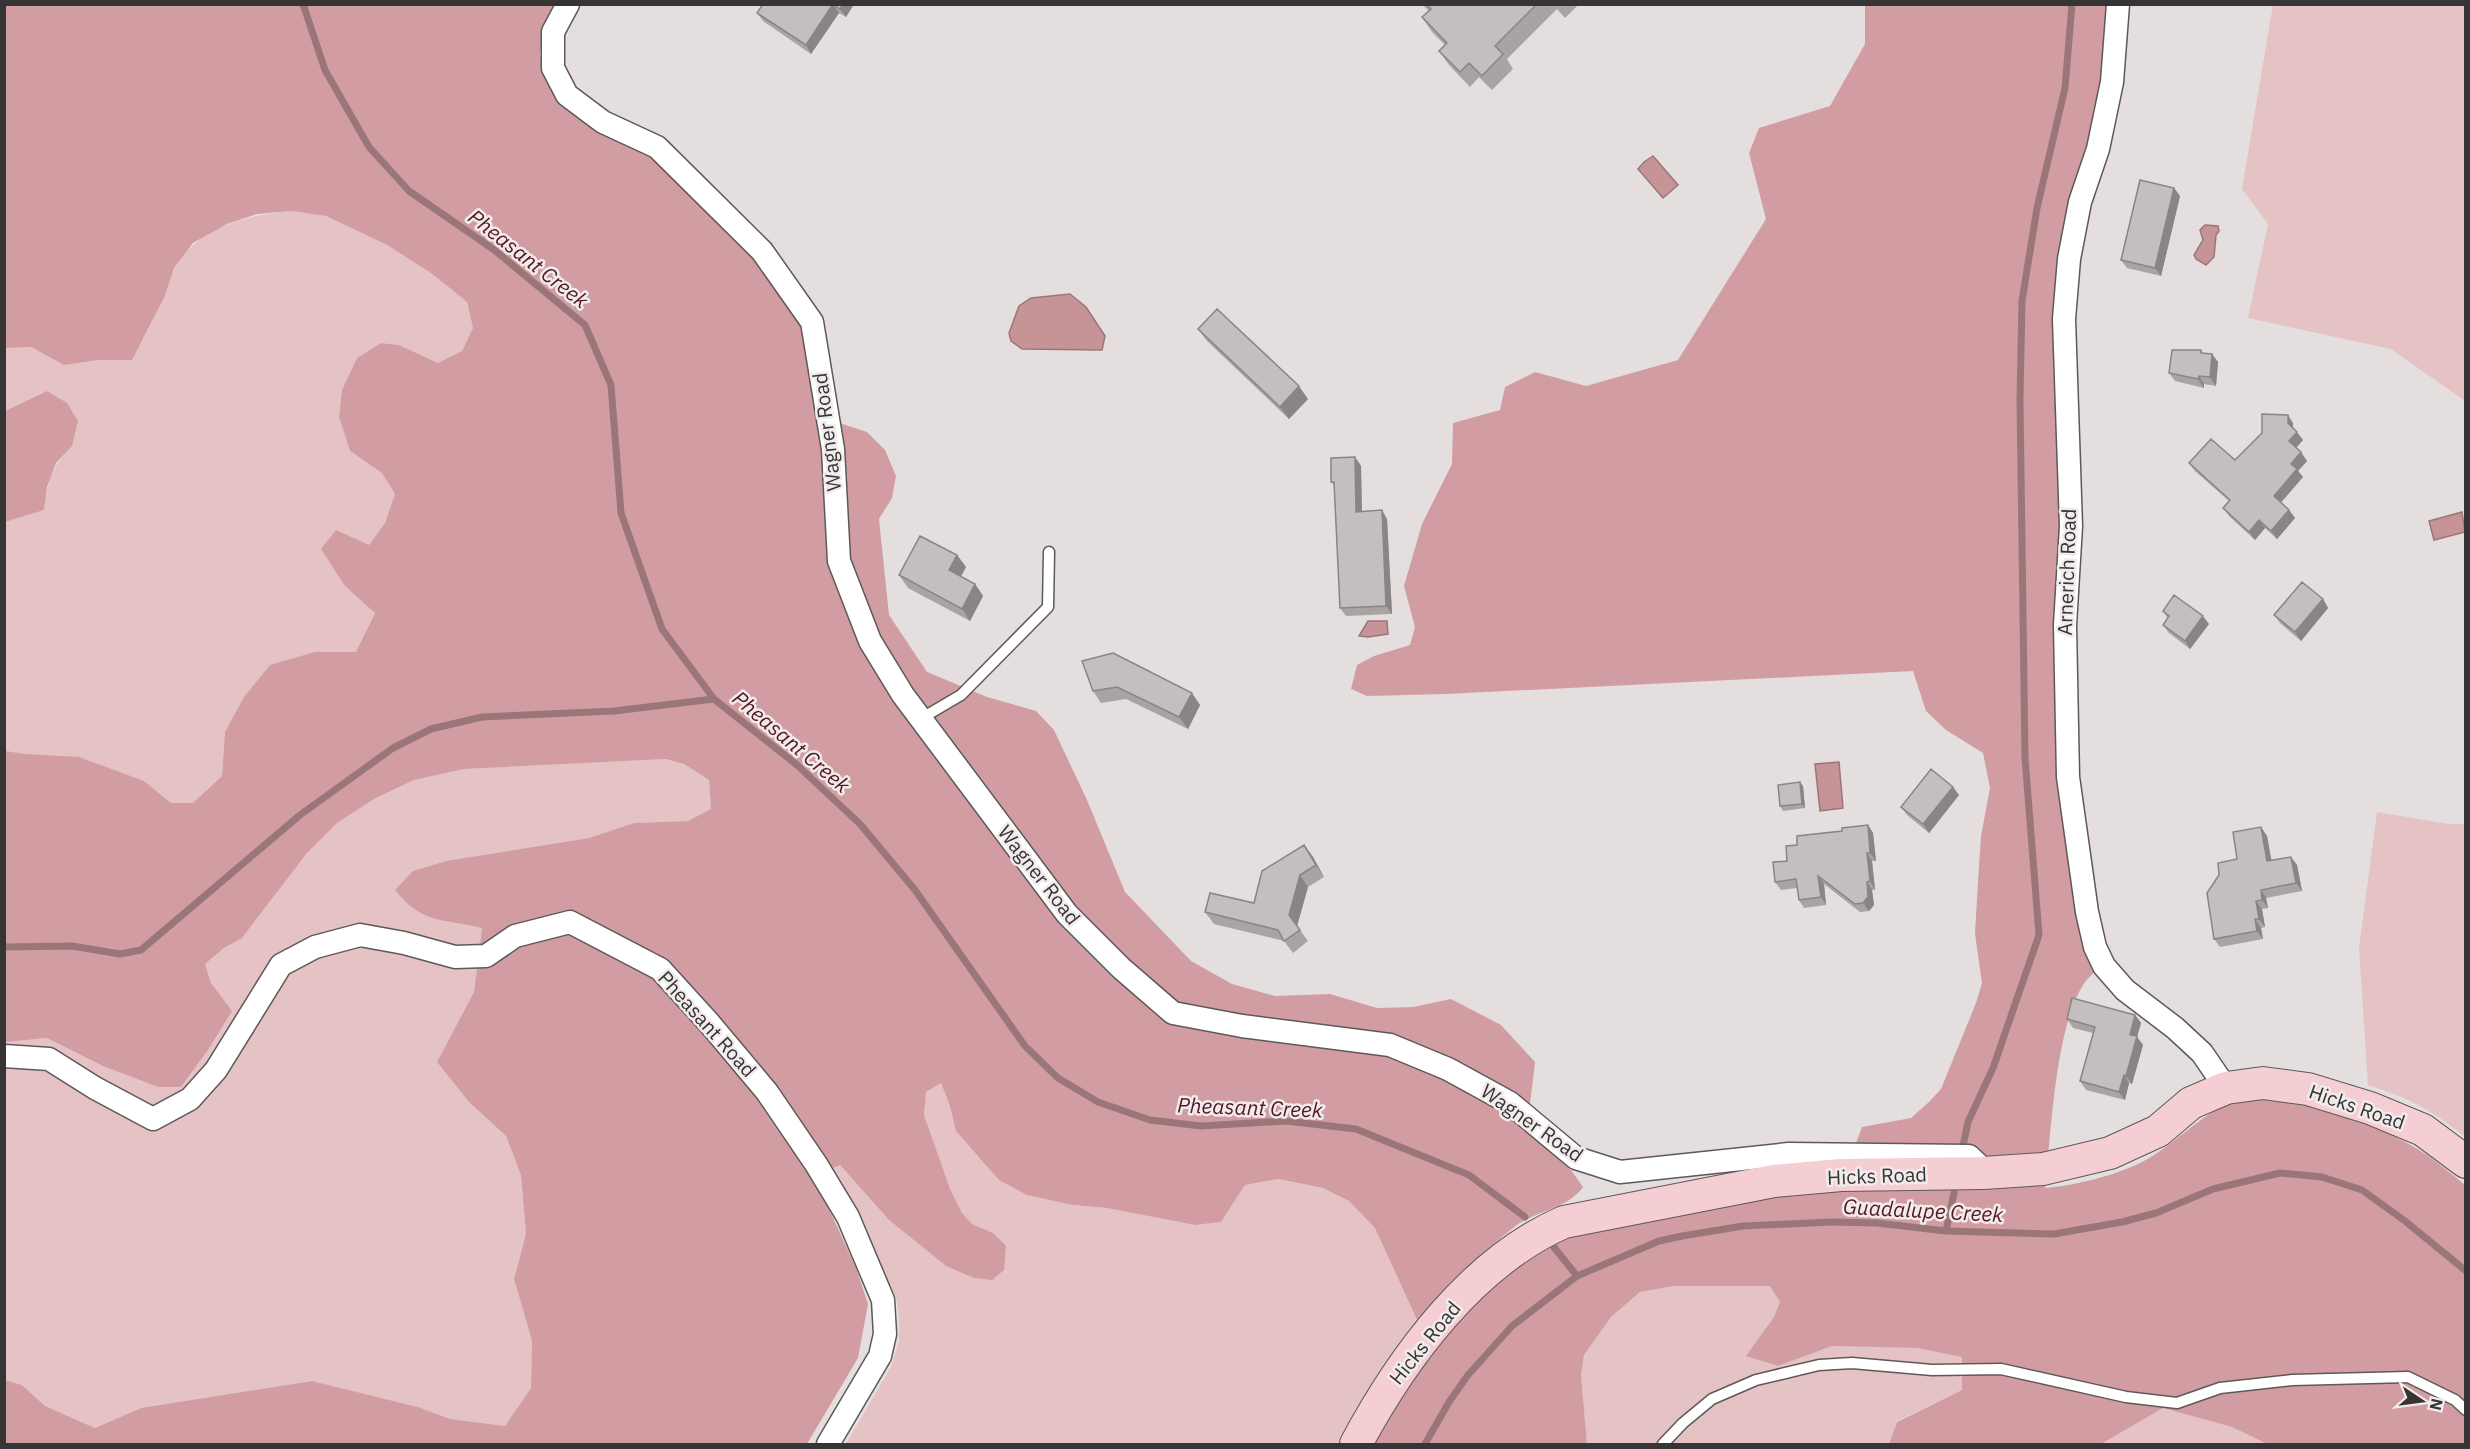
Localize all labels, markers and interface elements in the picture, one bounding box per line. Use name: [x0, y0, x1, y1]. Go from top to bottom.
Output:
water label: Pheasant Creek: [463, 202, 595, 315]
street label: Wagner Road: [806, 371, 847, 493]
street label: Arnerich Road: [2051, 508, 2082, 636]
water label: Pheasant Creek: [727, 684, 857, 799]
street label: Wagner Road: [992, 819, 1087, 930]
street label: Pheasant Road: [652, 965, 762, 1083]
street label: Wagner Road: [1476, 1077, 1589, 1168]
street label: Hicks Road: [2305, 1077, 2409, 1136]
water label: Pheasant Creek: [1177, 1090, 1324, 1124]
street label: Hicks Road: [1827, 1160, 1927, 1191]
water label: Guadalupe Creek: [1842, 1192, 2005, 1228]
street label: Hicks Road: [1383, 1295, 1467, 1390]
north arrow: [2392, 1371, 2452, 1431]
text: N: [2426, 1396, 2448, 1412]

